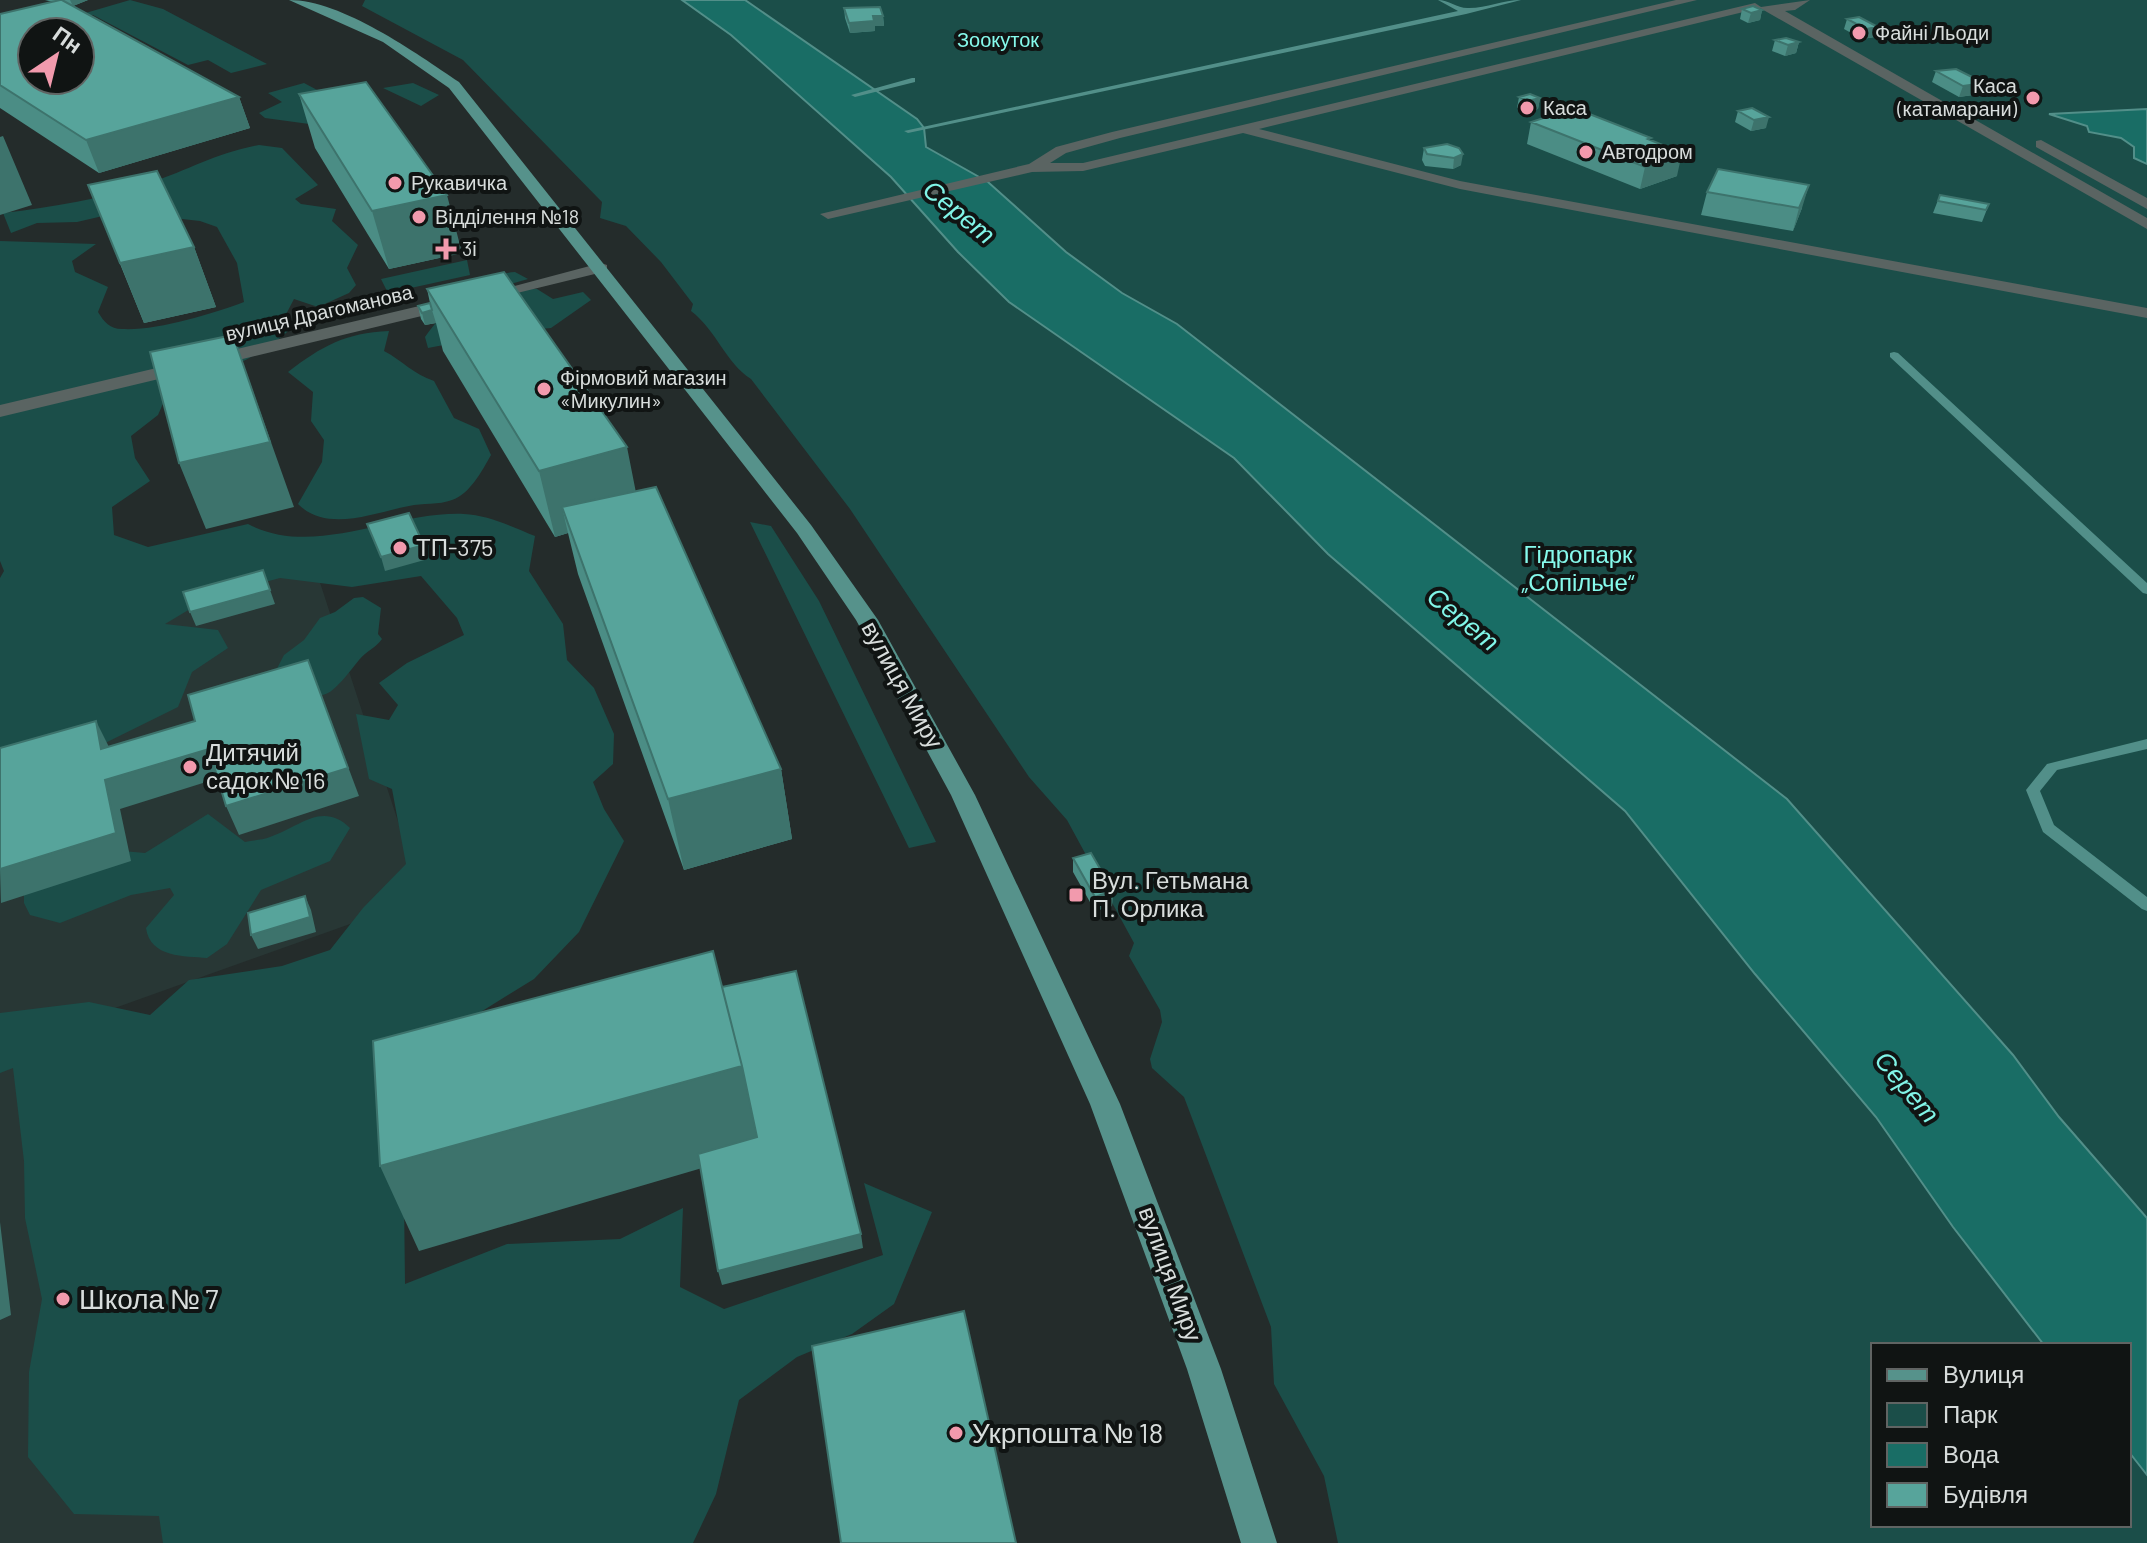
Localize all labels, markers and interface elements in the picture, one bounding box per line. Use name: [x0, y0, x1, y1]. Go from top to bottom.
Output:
north arrow: [16, 16, 96, 96]
text: Пн: [49, 20, 87, 58]
place label: Файні Льоди: [1875, 20, 1989, 44]
marker: Файні Льоди: [1850, 24, 1868, 42]
park label: Зоокуток: [957, 27, 1039, 51]
place label: Каса (катамарани): [1896, 73, 2018, 120]
marker: Каса (катамарани): [2024, 89, 2042, 107]
place label: Каса: [1543, 95, 1588, 119]
marker: Каса: [1518, 99, 1536, 117]
place label: Автодром: [1602, 139, 1693, 163]
marker: Автодром: [1577, 143, 1595, 161]
place label: Рукавичка: [411, 170, 508, 194]
water label: Серет: [918, 173, 1002, 249]
marker: Рукавичка: [386, 174, 404, 192]
place label: Відділення №18: [435, 204, 579, 228]
marker: Відділення №18: [410, 208, 428, 226]
place label: 3і: [462, 236, 477, 260]
marker: 3і: [437, 240, 455, 258]
street label: вулиця Драгоманова: [223, 279, 415, 345]
place label: Фірмовий магазин «Микулин»: [560, 365, 727, 412]
marker: Фірмовий магазин «Микулин»: [535, 380, 553, 398]
place label: ТП-375: [416, 532, 493, 561]
marker: ТП-375: [391, 539, 409, 557]
park label: Гідропарк „Сопільче“: [1522, 539, 1635, 596]
water label: Серет: [1422, 580, 1506, 656]
street label: вулиця Миру: [856, 616, 950, 753]
place label: Дитячий садок № 16: [206, 737, 325, 794]
marker: Дитячий садок № 16: [181, 758, 199, 776]
place label: Вул. Гетьмана П. Орлика: [1092, 865, 1249, 922]
marker: Вул. Гетьмана П. Орлика: [1067, 886, 1085, 904]
water label: Серет: [1869, 1044, 1947, 1128]
street label: вулиця Миру: [1134, 1202, 1209, 1345]
place label: Школа № 7: [79, 1281, 219, 1315]
marker: Школа № 7: [54, 1290, 72, 1308]
legend: [1871, 1343, 2131, 1527]
text: Вулиця: [1943, 1359, 2024, 1388]
text: Парк: [1943, 1399, 1998, 1428]
place label: Укрпошта № 18: [972, 1415, 1163, 1449]
marker: Укрпошта № 18: [947, 1424, 965, 1442]
text: Вода: [1943, 1439, 2000, 1468]
text: Будівля: [1943, 1479, 2028, 1508]

